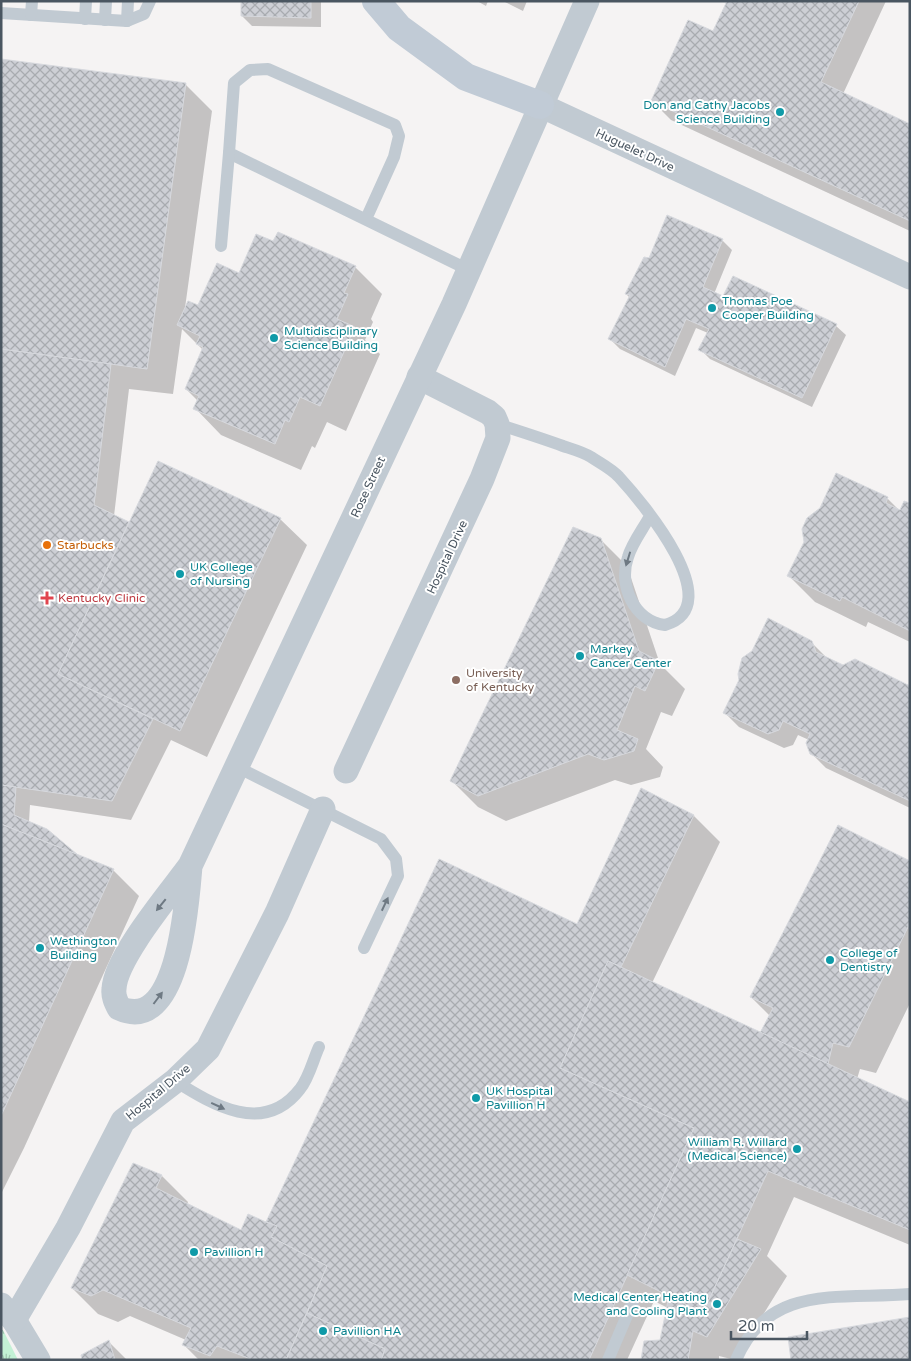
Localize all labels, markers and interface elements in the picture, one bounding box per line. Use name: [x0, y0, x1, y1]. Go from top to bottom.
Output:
place label: Don and Cathy Jacobs Science Building: [643, 98, 770, 126]
marker: Don and Cathy Jacobs Science Building: [774, 106, 786, 118]
street label: Huguelet Drive: [594, 126, 677, 174]
place label: Thomas Poe Cooper Building: [722, 294, 814, 322]
marker: Thomas Poe Cooper Building: [706, 302, 718, 314]
place label: Multidisciplinary Science Building: [284, 324, 378, 352]
marker: Multidisciplinary Science Building: [268, 332, 280, 344]
street label: Rose Street: [348, 454, 388, 520]
street label: Hospital Drive: [424, 518, 470, 596]
place label: Starbucks: [57, 538, 114, 552]
marker: Starbucks: [41, 539, 53, 551]
one-way arrow: [624, 551, 632, 567]
place label: UK College of Nursing: [190, 560, 253, 588]
marker: UK College of Nursing: [174, 568, 186, 580]
marker: Kentucky Clinic: [40, 591, 54, 605]
place label: Kentucky Clinic: [58, 591, 145, 605]
place label: Markey Cancer Center: [590, 642, 672, 670]
marker: Markey Cancer Center: [574, 650, 586, 662]
place label: University of Kentucky: [466, 666, 535, 694]
marker: University of Kentucky: [450, 674, 462, 686]
one-way arrow: [381, 897, 389, 911]
one-way arrow: [155, 898, 166, 911]
place label: Wethington Building: [50, 934, 117, 962]
marker: Wethington Building: [34, 942, 46, 954]
place label: College of Dentistry: [840, 946, 898, 974]
marker: College of Dentistry: [824, 954, 836, 966]
one-way arrow: [153, 991, 163, 1005]
street label: Hospital Drive: [123, 1061, 193, 1123]
place label: UK Hospital Pavillion H: [486, 1084, 553, 1112]
marker: UK Hospital Pavillion H: [470, 1092, 482, 1104]
one-way arrow: [210, 1101, 225, 1110]
place label: William R. Willard (Medical Science): [688, 1135, 787, 1163]
marker: William R. Willard (Medical Science): [791, 1143, 803, 1155]
place label: Pavillion H: [204, 1245, 264, 1259]
marker: Pavillion H: [188, 1246, 200, 1258]
place label: Medical Center Heating and Cooling Plant: [573, 1290, 707, 1318]
marker: Medical Center Heating and Cooling Plant: [711, 1298, 723, 1310]
scale bar: [731, 1308, 807, 1340]
text: 20 m: [738, 1317, 775, 1335]
place label: Pavillion HA: [333, 1324, 401, 1338]
marker: Pavillion HA: [317, 1325, 329, 1337]

